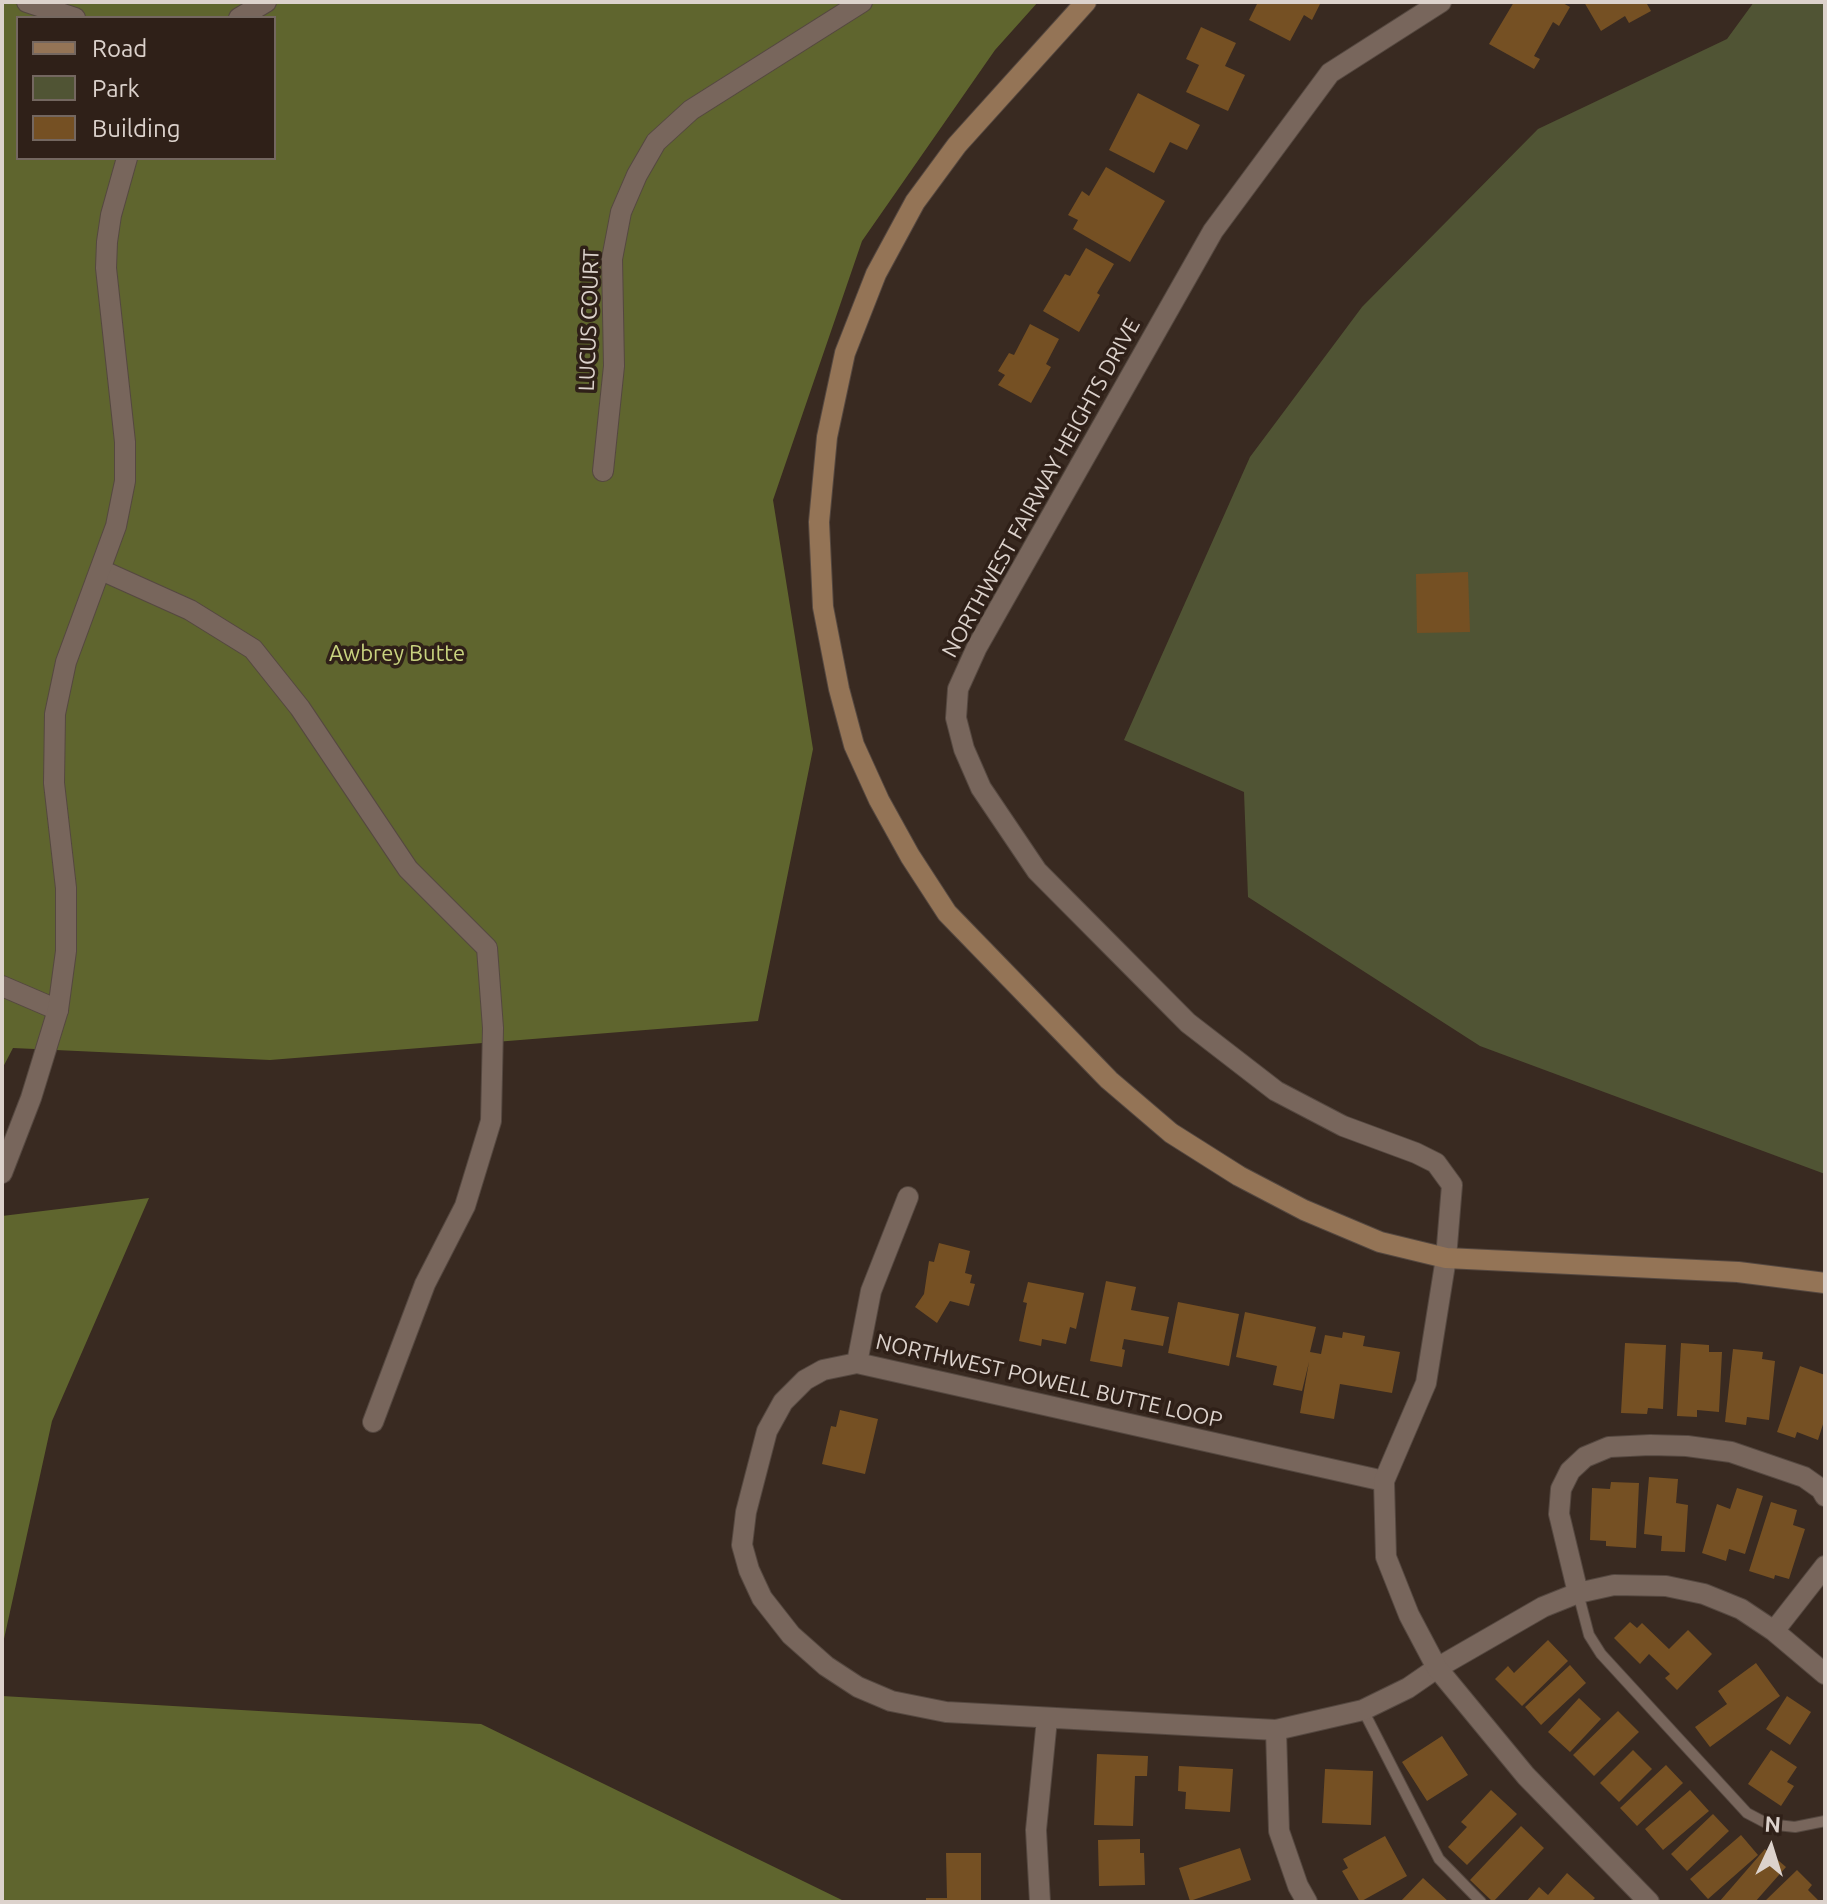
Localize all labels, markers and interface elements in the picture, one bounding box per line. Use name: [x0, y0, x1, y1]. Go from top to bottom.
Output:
legend: [16, 16, 276, 160]
text: Road: [92, 35, 147, 62]
text: Park: [92, 75, 140, 102]
text: Building: [92, 115, 180, 142]
street label: LUCUS COURT: [573, 248, 605, 392]
street label: NORTHWEST FAIRWAY HEIGHTS DRIVE: [936, 314, 1146, 662]
park label: Awbrey Butte: [329, 641, 465, 667]
street label: NORTHWEST POWELL BUTTE LOOP: [873, 1328, 1225, 1434]
north arrow: [1731, 1808, 1811, 1888]
text: N: [1764, 1811, 1782, 1837]

